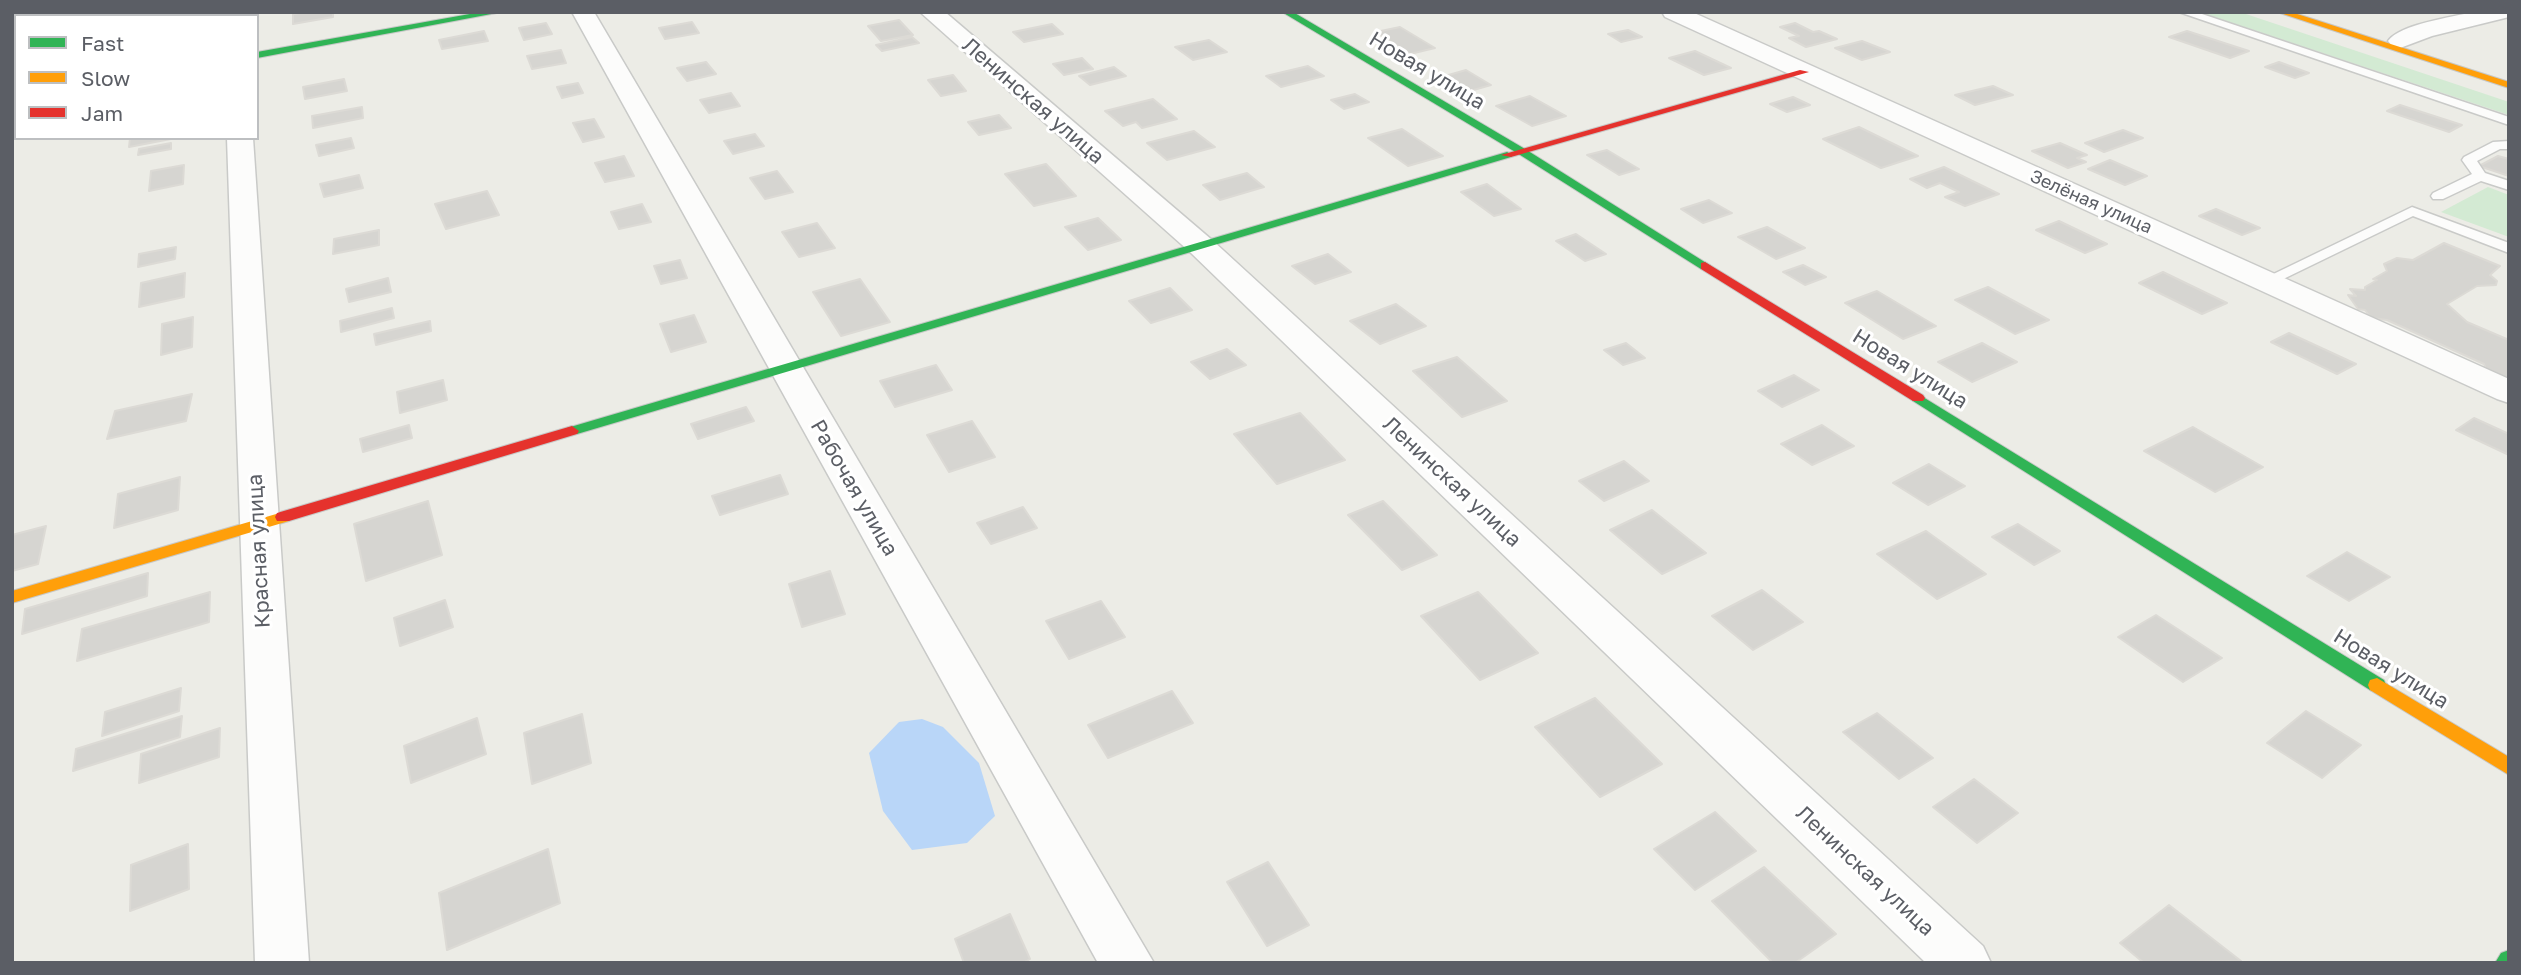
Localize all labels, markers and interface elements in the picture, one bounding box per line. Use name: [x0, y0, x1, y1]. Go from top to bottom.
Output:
legend: [14, 14, 259, 140]
street label: Новая улица: [1364, 26, 1490, 116]
text: Fast: [81, 30, 124, 56]
street label: Ленинская улица: [957, 33, 1109, 169]
text: Slow: [81, 65, 130, 91]
text: Jam: [81, 100, 123, 126]
street label: Зелёная улица: [2027, 165, 2155, 239]
street label: Новая улица: [1848, 324, 1972, 414]
street label: Ленинская улица: [1378, 412, 1526, 552]
street label: Рабочая улица: [805, 415, 903, 561]
street label: Красная улица: [242, 473, 276, 629]
street label: Новая улица: [2329, 624, 2453, 714]
street label: Ленинская улица: [1791, 801, 1939, 941]

